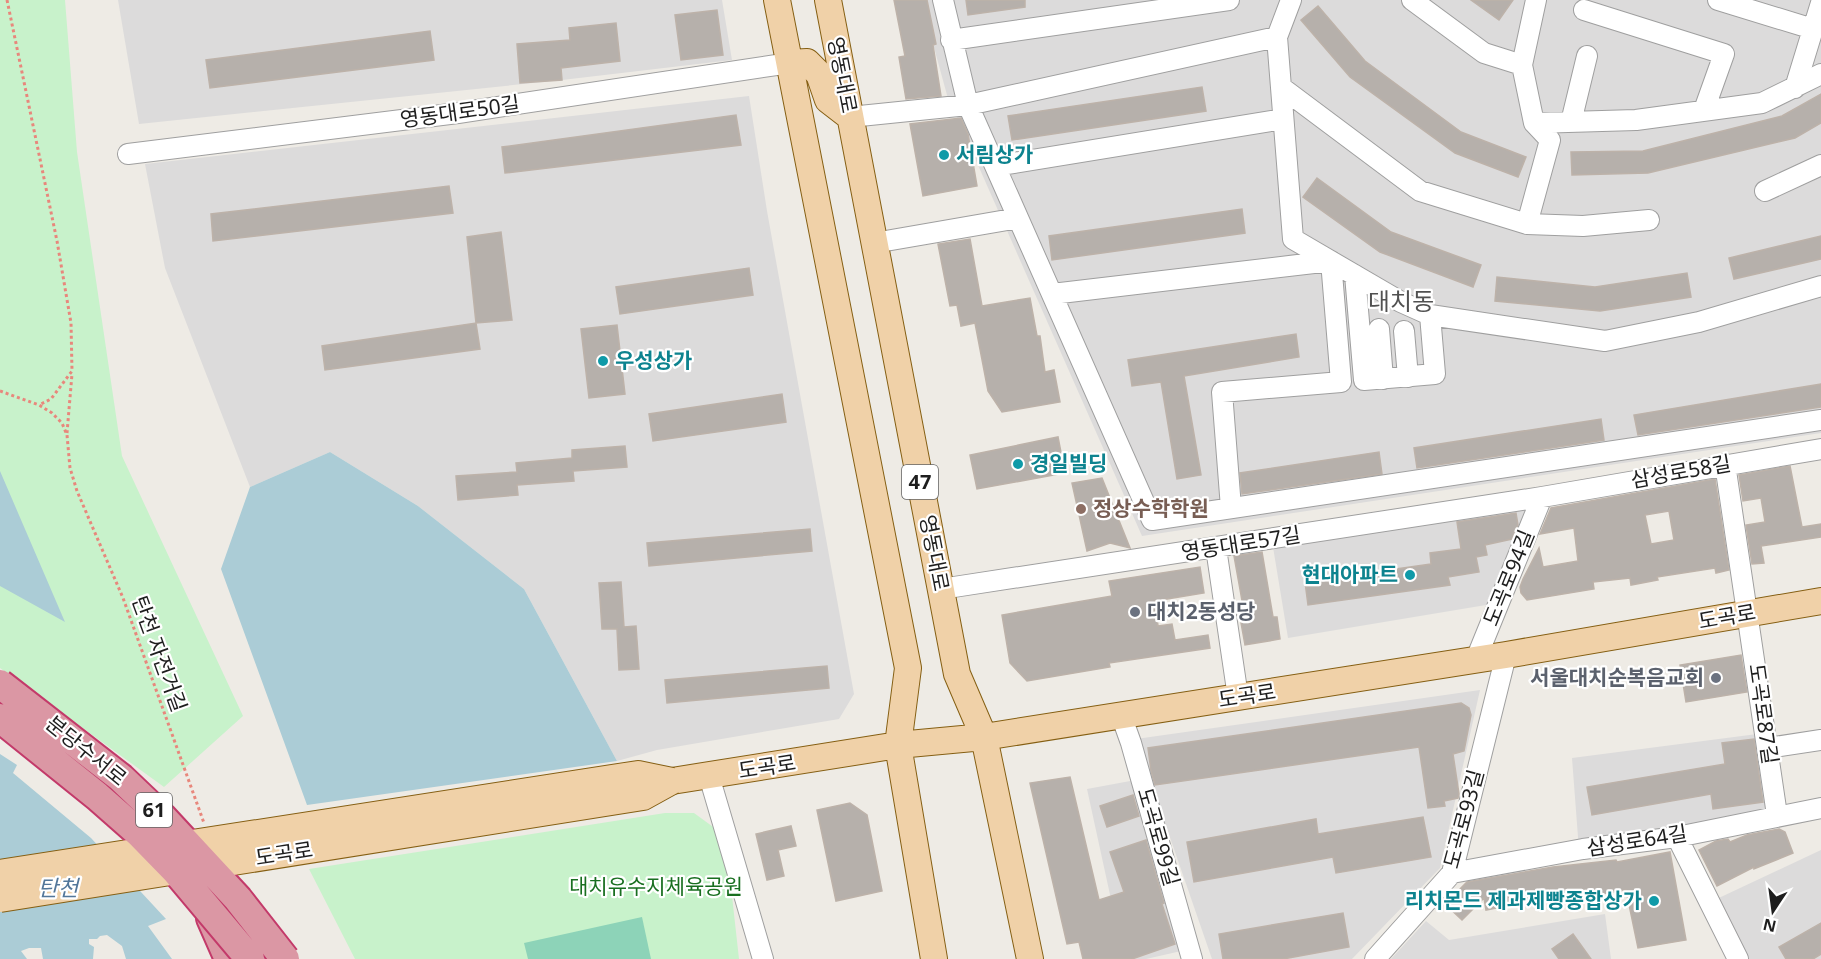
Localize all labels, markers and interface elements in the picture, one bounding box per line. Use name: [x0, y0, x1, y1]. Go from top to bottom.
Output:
street label: 영동대로: [822, 34, 864, 115]
street label: 영동대로50길: [398, 89, 522, 133]
place label: 서림상가: [956, 140, 1033, 168]
marker: 서림상가: [937, 148, 951, 162]
district label: 대치동: [1368, 284, 1434, 317]
place label: 우성상가: [615, 346, 692, 374]
marker: 우성상가: [596, 354, 610, 368]
street label: 삼성로58길: [1629, 448, 1733, 494]
place label: 경일빌딩: [1030, 449, 1107, 477]
marker: 경일빌딩: [1011, 457, 1025, 471]
road number: 47: [902, 465, 938, 499]
place label: 정상수학학원: [1093, 494, 1209, 522]
marker: 정상수학학원: [1074, 502, 1088, 516]
street label: 영동대로: [914, 512, 956, 593]
street label: 영동대로57길: [1179, 520, 1303, 566]
street label: 도곡로94길: [1476, 525, 1540, 630]
place label: 현대아파트: [1301, 560, 1398, 588]
marker: 현대아파트: [1403, 568, 1417, 582]
street label: 탄천 자전거길: [126, 592, 194, 715]
place label: 대치2동성당: [1147, 597, 1256, 625]
street label: 도곡로: [1696, 597, 1758, 635]
marker: 대치2동성당: [1128, 605, 1142, 619]
street label: 도곡로87길: [1743, 662, 1785, 766]
place label: 서울대치순복음교회: [1530, 663, 1704, 691]
marker: 서울대치순복음교회: [1709, 671, 1723, 685]
street label: 도곡로: [1216, 677, 1278, 713]
street label: 분당수서로: [40, 709, 133, 792]
street label: 도곡로: [736, 748, 798, 784]
street label: 도곡로93길: [1436, 766, 1490, 871]
street label: 도곡로99길: [1132, 784, 1186, 889]
road number: 61: [136, 793, 172, 827]
street label: 삼성로64길: [1585, 818, 1689, 862]
street label: 도곡로: [253, 835, 315, 871]
water label: 탄천: [38, 872, 81, 902]
park label: 대치유수지체육공원: [569, 872, 743, 900]
north arrow: [1743, 881, 1803, 941]
place label: 리치몬드 제과제빵종합상가: [1405, 886, 1642, 914]
marker: 리치몬드 제과제빵종합상가: [1647, 894, 1661, 908]
text: N: [1761, 913, 1778, 938]

